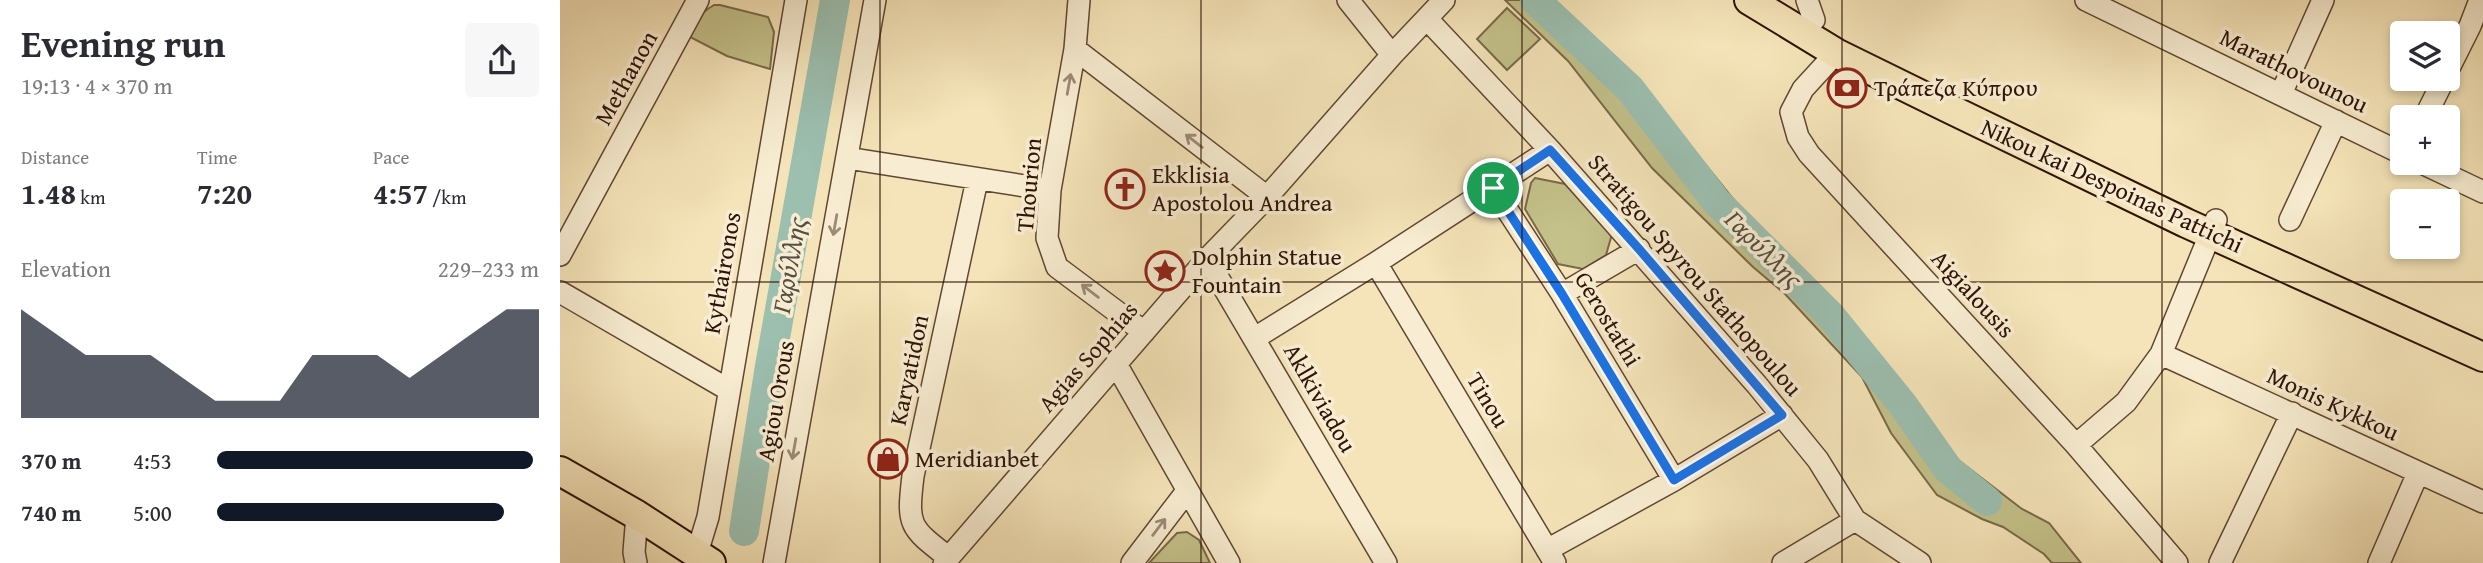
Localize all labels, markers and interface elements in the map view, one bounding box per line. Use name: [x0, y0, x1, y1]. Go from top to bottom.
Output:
text: Evening run: [21, 15, 225, 71]
street label: Marathovounou: [2214, 19, 2374, 122]
map controls: [2390, 21, 2460, 259]
button: layers: [2390, 21, 2460, 91]
button: share: [465, 23, 539, 97]
street label: Methanon: [585, 24, 666, 131]
bank icon: Τράπεζα Κύπρου: [1826, 67, 1868, 109]
text: 19:13 · 4 × 370 m: [21, 69, 173, 102]
place label: Τράπεζα Κύπρου: [1874, 70, 2038, 105]
one-way arrow: [1063, 73, 1076, 95]
button: +: [2390, 105, 2460, 175]
street label: Nikou kai Despoinas Pattichi: [1975, 109, 2249, 262]
one-way arrow: [1185, 133, 1203, 148]
street label: Thourion: [1007, 136, 1050, 234]
text: Distance: [21, 143, 89, 171]
text: Time: [197, 143, 237, 171]
text: Pace: [373, 143, 410, 171]
street label: Stratigou Spyrou Stathopoulou: [1580, 146, 1811, 404]
place label: Ekklisia Apostolou Andrea: [1152, 157, 1333, 220]
pin: [1463, 158, 1523, 218]
church icon: Ekklisia Apostolou Andrea: [1104, 168, 1146, 210]
icon: arrive: [1474, 169, 1512, 207]
text: 1.48: [21, 171, 76, 215]
text: 7:20: [197, 171, 252, 215]
text: 4:57: [373, 171, 428, 215]
text: km: [76, 183, 105, 211]
text: /km: [428, 183, 466, 211]
button: −: [2390, 189, 2460, 259]
water label: Γαρύλλης: [1716, 200, 1813, 297]
street label: Kythaironos: [694, 209, 749, 337]
water label: Γαρύλλης: [761, 213, 816, 317]
one-way arrow: [828, 213, 841, 236]
place label: Dolphin Statue Fountain: [1192, 239, 1342, 302]
street label: Aigialousis: [1923, 242, 2023, 345]
place icon: Dolphin Statue Fountain: [1144, 250, 1186, 292]
text: Elevation: [21, 252, 111, 285]
text: 229–233 m: [438, 252, 539, 285]
street label: Gerostathi: [1566, 265, 1651, 373]
one-way arrow: [1081, 284, 1099, 299]
street label: Agias Sophias: [1029, 293, 1146, 420]
street label: Karyatidon: [880, 311, 937, 428]
street label: Agiou Orous: [748, 337, 803, 464]
street label: Aklkiviadou: [1275, 337, 1366, 459]
street label: Monis Kykkou: [2261, 358, 2405, 449]
street label: Tinou: [1458, 365, 1519, 434]
one-way arrow: [787, 437, 801, 460]
shop icon: Meridianbet: [867, 438, 909, 480]
place label: Meridianbet: [915, 441, 1040, 476]
text: 370 m: [21, 444, 82, 477]
text: 4:53: [133, 444, 172, 477]
text: 740 m: [21, 496, 82, 529]
text: 5:00: [133, 496, 172, 529]
one-way arrow: [1152, 518, 1167, 537]

